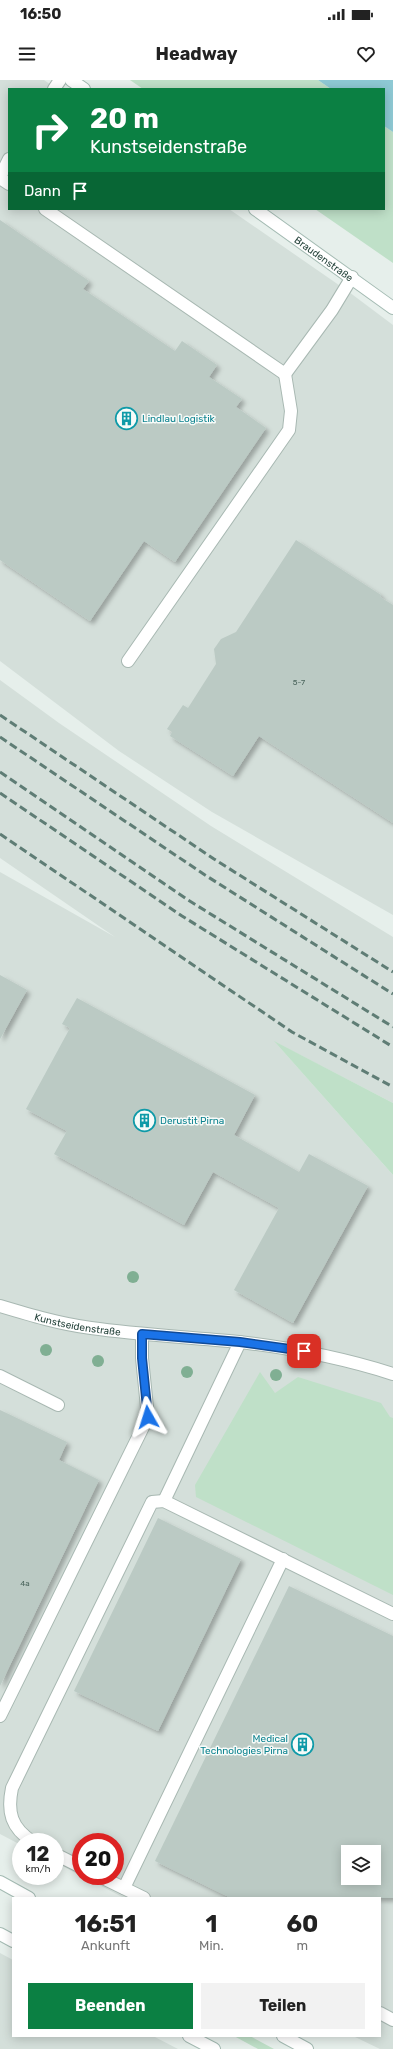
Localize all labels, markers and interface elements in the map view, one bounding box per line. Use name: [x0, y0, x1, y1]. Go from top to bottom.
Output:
text: 16:50: [20, 5, 62, 23]
icon: menu: [16, 43, 38, 65]
text: Headway: [156, 43, 237, 65]
icon: heart: [355, 43, 377, 65]
text: 20 m: [90, 102, 159, 135]
icon: right: [24, 104, 76, 156]
text: Kunstseidenstraße: [90, 136, 247, 158]
icon: arrive: [69, 180, 91, 202]
text: Dann: [24, 182, 61, 200]
street label: Braudenstraße: [292, 234, 355, 285]
building icon: Lindlau Logistik: [113, 405, 139, 431]
place label: Lindlau Logistik: [142, 413, 216, 425]
house number: 5-7: [293, 678, 305, 687]
building icon: Derustit Pirna: [131, 1107, 157, 1133]
place label: Derustit Pirna: [160, 1115, 224, 1127]
street label: Kunstseidenstraße: [33, 1311, 122, 1339]
pin: [287, 1334, 321, 1368]
icon: arrive: [293, 1340, 315, 1362]
position arrow: [127, 1396, 169, 1438]
house number: 4a: [20, 1579, 30, 1588]
building icon: Medical Technologies Pirna: [290, 1731, 316, 1757]
place label: Medical Technologies Pirna: [200, 1733, 288, 1757]
speed limit sign: 20: [72, 1833, 124, 1885]
text: 12: [27, 1842, 49, 1866]
map controls: [341, 1845, 381, 1885]
button: layers: [341, 1845, 381, 1885]
text: km/h: [26, 1863, 50, 1875]
text: 16:51: [75, 1910, 136, 1938]
text: 1: [205, 1910, 217, 1938]
text: 60: [286, 1910, 318, 1938]
text: Ankunft: [81, 1938, 130, 1953]
text: Min.: [199, 1938, 224, 1953]
text: m: [297, 1938, 308, 1953]
button: Beenden: [28, 1983, 193, 2029]
button: Teilen: [201, 1983, 365, 2029]

